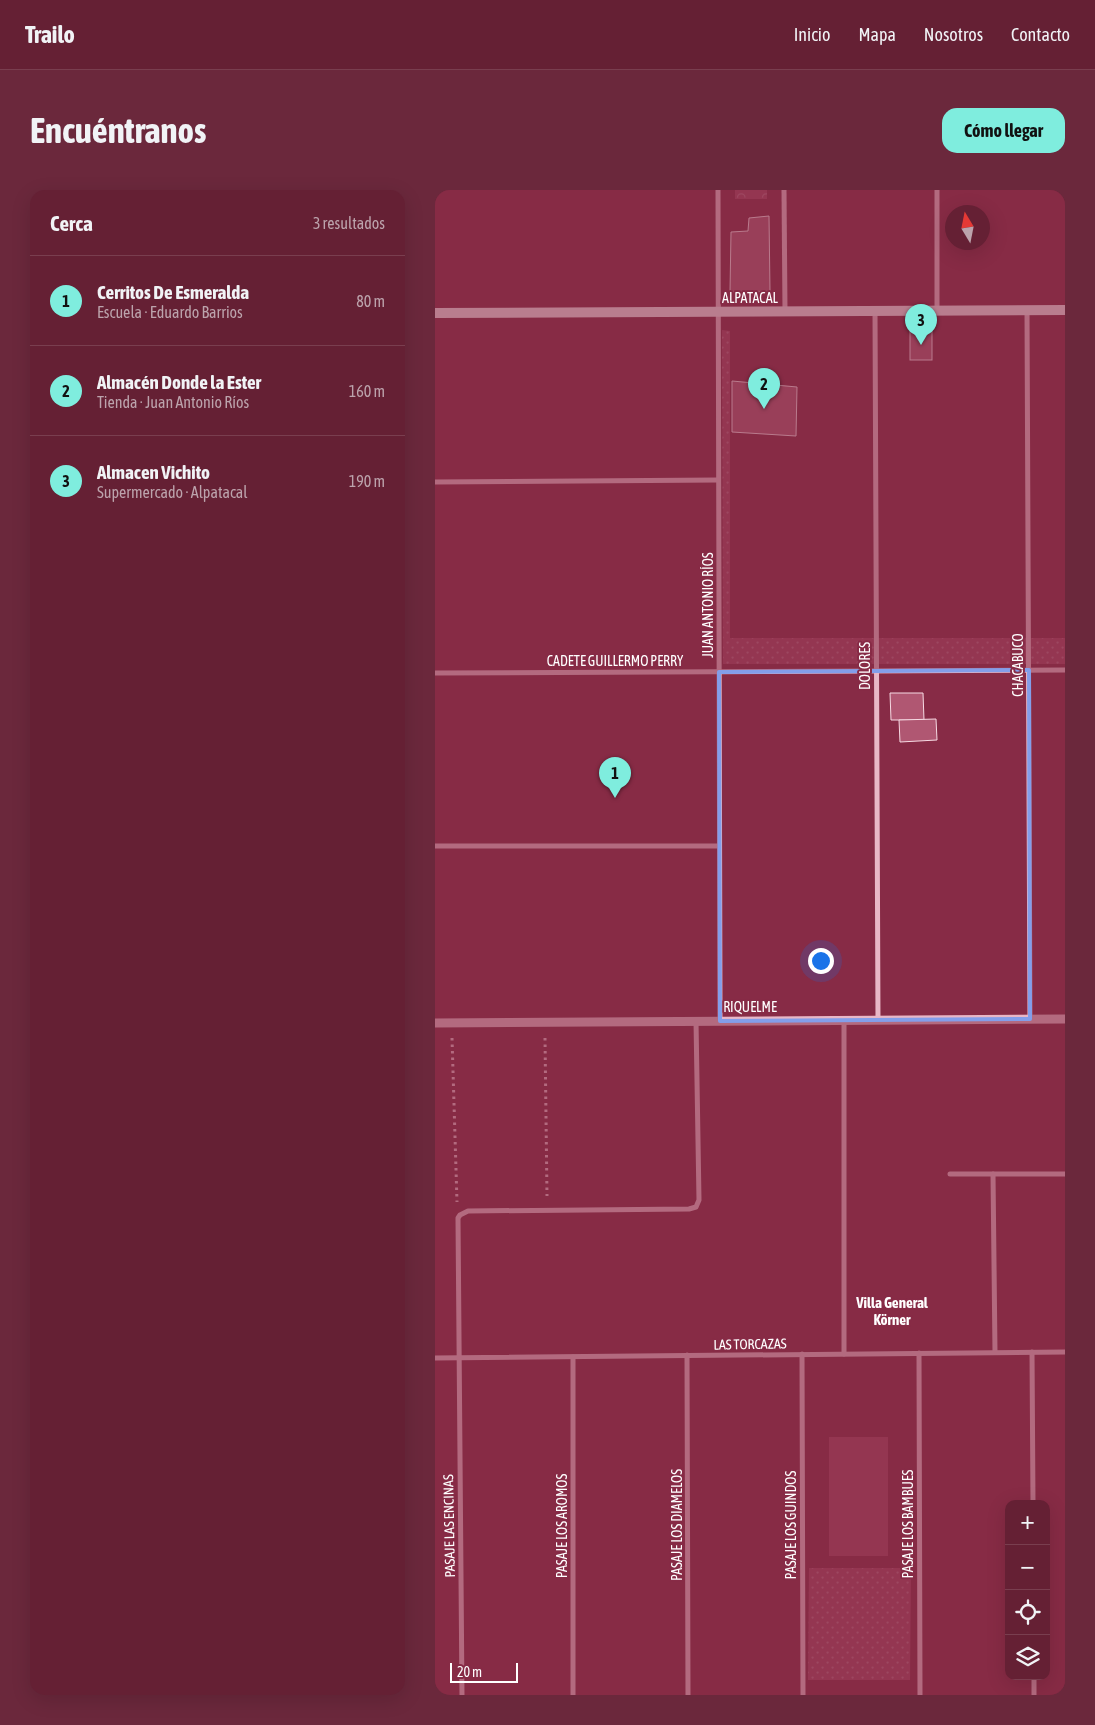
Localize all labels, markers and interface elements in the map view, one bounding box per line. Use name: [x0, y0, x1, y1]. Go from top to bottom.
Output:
text: Trailo: [25, 21, 75, 48]
text: Inicio: [794, 24, 830, 45]
text: Mapa: [858, 24, 896, 45]
text: Nosotros: [924, 24, 983, 45]
text: Contacto: [1011, 24, 1070, 45]
button: Cómo llegar: [942, 108, 1065, 153]
text: Encuéntranos: [30, 110, 206, 150]
north arrow: [945, 205, 990, 250]
text: Cerca: [50, 211, 93, 235]
text: 3 resultados: [313, 214, 385, 232]
text: Cerritos De Esmeralda: [97, 281, 249, 303]
street label: ALPATACAL: [722, 290, 779, 306]
text: 1: [62, 292, 70, 310]
text: 80 m: [356, 292, 385, 310]
text: Escuela · Eduardo Barrios: [97, 303, 243, 321]
pin: 3: [905, 304, 937, 345]
pin: 2: [748, 368, 780, 409]
text: Almacén Donde la Ester: [97, 371, 261, 393]
text: 2: [62, 382, 70, 400]
text: 160 m: [349, 382, 385, 400]
text: Tienda · Juan Antonio Ríos: [97, 393, 249, 411]
text: Almacen Vichito: [97, 461, 210, 483]
text: 3: [62, 472, 70, 490]
text: 190 m: [349, 472, 385, 490]
text: Supermercado · Alpatacal: [97, 483, 248, 501]
street label: JUAN ANTONIO RÍOS: [700, 552, 716, 658]
street label: CHACABUCO: [1010, 633, 1026, 697]
street label: DOLORES: [857, 642, 873, 690]
street label: CADETE GUILLERMO PERRY: [547, 653, 684, 669]
pin: 1: [599, 757, 631, 798]
your location: [808, 948, 834, 974]
street label: RIQUELME: [723, 999, 777, 1015]
district label: Villa General Körner: [855, 1294, 929, 1328]
street label: LAS TORCAZAS: [713, 1335, 787, 1353]
street label: PASAJE LOS DIAMELOS: [669, 1469, 685, 1581]
street label: PASAJE LOS BAMBUES: [900, 1469, 916, 1579]
street label: PASAJE LOS GUINDOS: [783, 1470, 799, 1579]
street label: PASAJE LAS ENCINAS: [440, 1474, 458, 1578]
street label: PASAJE LOS AROMOS: [554, 1474, 570, 1578]
map controls: [1005, 1500, 1050, 1680]
button: +: [1005, 1500, 1050, 1545]
button: −: [1005, 1545, 1050, 1590]
button: locate: [1005, 1590, 1050, 1635]
button: layers: [1005, 1635, 1050, 1680]
scale bar: [450, 1660, 517, 1683]
text: 20 m: [457, 1664, 482, 1680]

